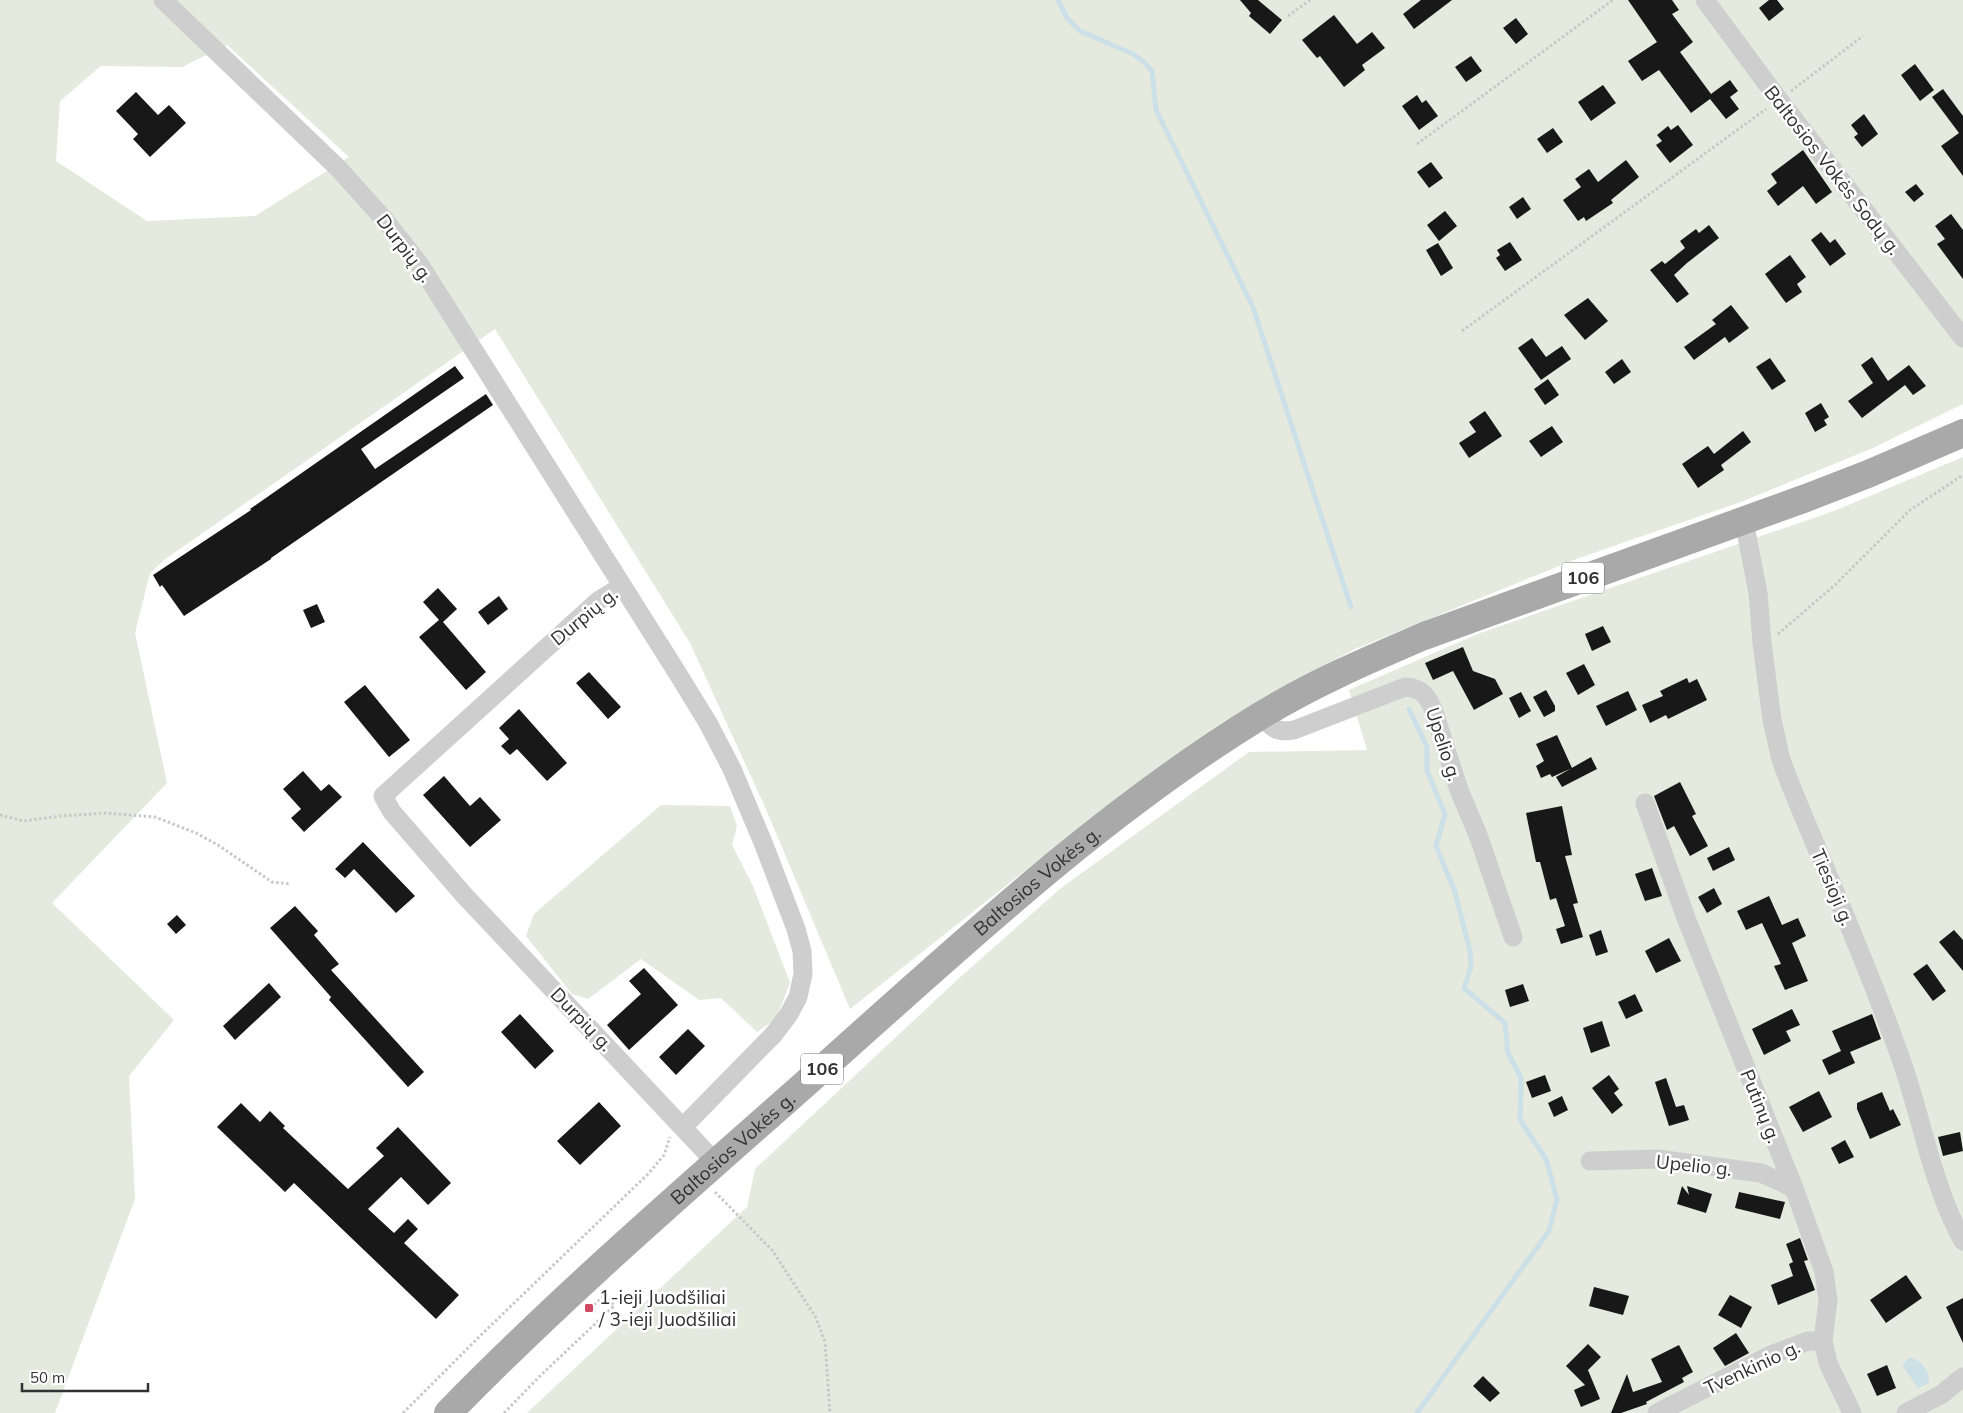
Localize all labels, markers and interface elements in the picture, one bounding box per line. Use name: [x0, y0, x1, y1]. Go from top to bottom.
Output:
street label: Baltosios Vokės Sodų g.: [1759, 80, 1907, 260]
street label: Durpių g.: [371, 209, 439, 287]
road number: 106: [1562, 562, 1604, 594]
street label: Durpių g.: [545, 582, 623, 650]
street label: Upelio g.: [1421, 704, 1467, 784]
street label: Baltosios Vokės g.: [968, 821, 1105, 941]
street label: Tiesioji g.: [1806, 845, 1860, 929]
street label: Durpių g.: [546, 982, 618, 1056]
road number: 106: [801, 1054, 843, 1084]
street label: Putinų g.: [1735, 1066, 1787, 1146]
street label: Baltosios Vokės g.: [665, 1086, 800, 1210]
street label: Upelio g.: [1655, 1149, 1733, 1181]
place label: 1-ieji Juodšiliai / 3-ieji Juodšiliai: [598, 1285, 736, 1331]
marker: 1-ieji Juodšiliai / 3-ieji Juodšiliai: [583, 1302, 595, 1314]
street label: Tvenkinio g.: [1700, 1334, 1804, 1400]
scale bar: [22, 1360, 149, 1392]
text: 50 m: [30, 1368, 65, 1387]

